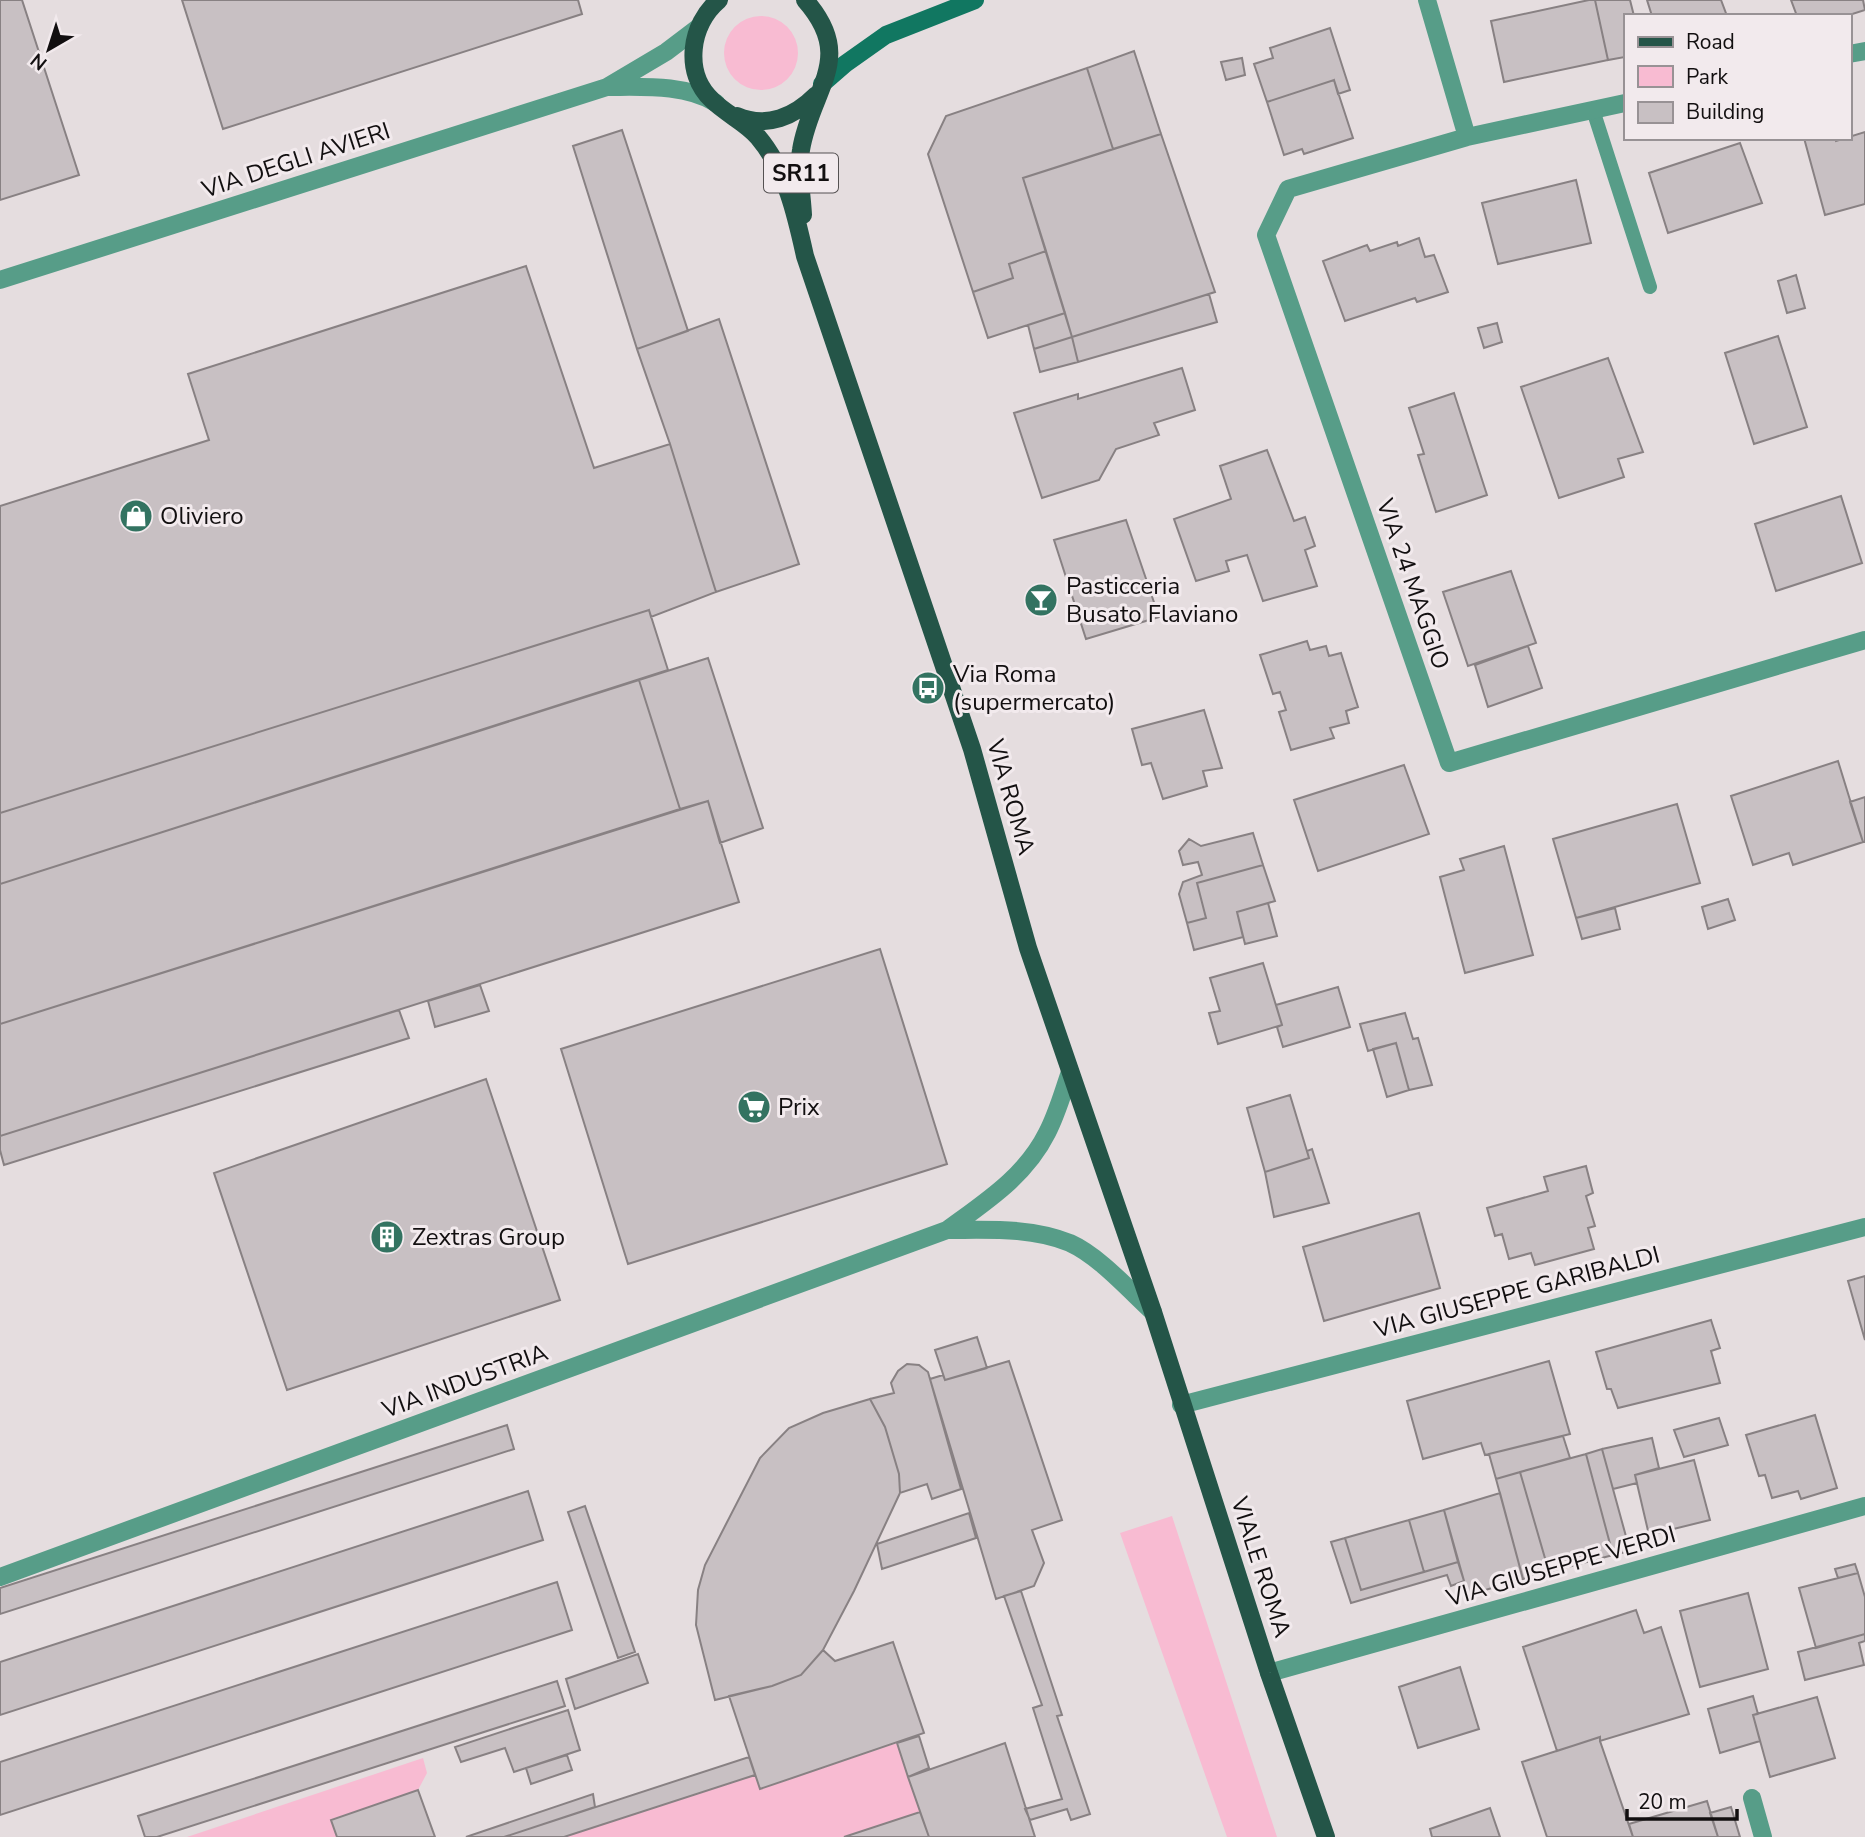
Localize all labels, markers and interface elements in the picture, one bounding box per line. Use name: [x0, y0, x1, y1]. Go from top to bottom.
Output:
north arrow: [14, 14, 84, 84]
legend: [1624, 14, 1851, 140]
text: Road: [1686, 28, 1735, 56]
text: N: [25, 47, 53, 76]
text: Park: [1686, 63, 1728, 91]
text: Building: [1686, 98, 1764, 126]
street label: VIA DEGLI AVIERI: [197, 115, 394, 206]
road number: SR11: [764, 154, 838, 192]
street label: VIA 24 MAGGIO: [1368, 493, 1457, 674]
shop icon: Oliviero: [117, 497, 155, 535]
place label: Oliviero: [160, 500, 244, 532]
place label: Pasticceria Busato Flaviano: [1066, 570, 1238, 630]
bar icon: Pasticceria Busato Flaviano: [1022, 581, 1060, 619]
place label: Via Roma (supermercato): [952, 658, 1115, 718]
bus stop icon: Via Roma (supermercato): [909, 669, 947, 707]
street label: VIA ROMA: [979, 735, 1043, 859]
supermarket icon: Prix: [735, 1088, 773, 1126]
place label: Prix: [778, 1091, 820, 1123]
building icon: Zextras Group: [368, 1218, 406, 1256]
place label: Zextras Group: [412, 1221, 565, 1253]
street label: VIA GIUSEPPE GARIBALDI: [1370, 1238, 1663, 1346]
street label: VIA INDUSTRIA: [377, 1336, 553, 1426]
street label: VIALE ROMA: [1223, 1492, 1299, 1642]
street label: VIA GIUSEPPE VERDI: [1442, 1518, 1679, 1614]
scale bar: [1627, 1778, 1737, 1822]
text: 20 m: [1638, 1788, 1687, 1816]

